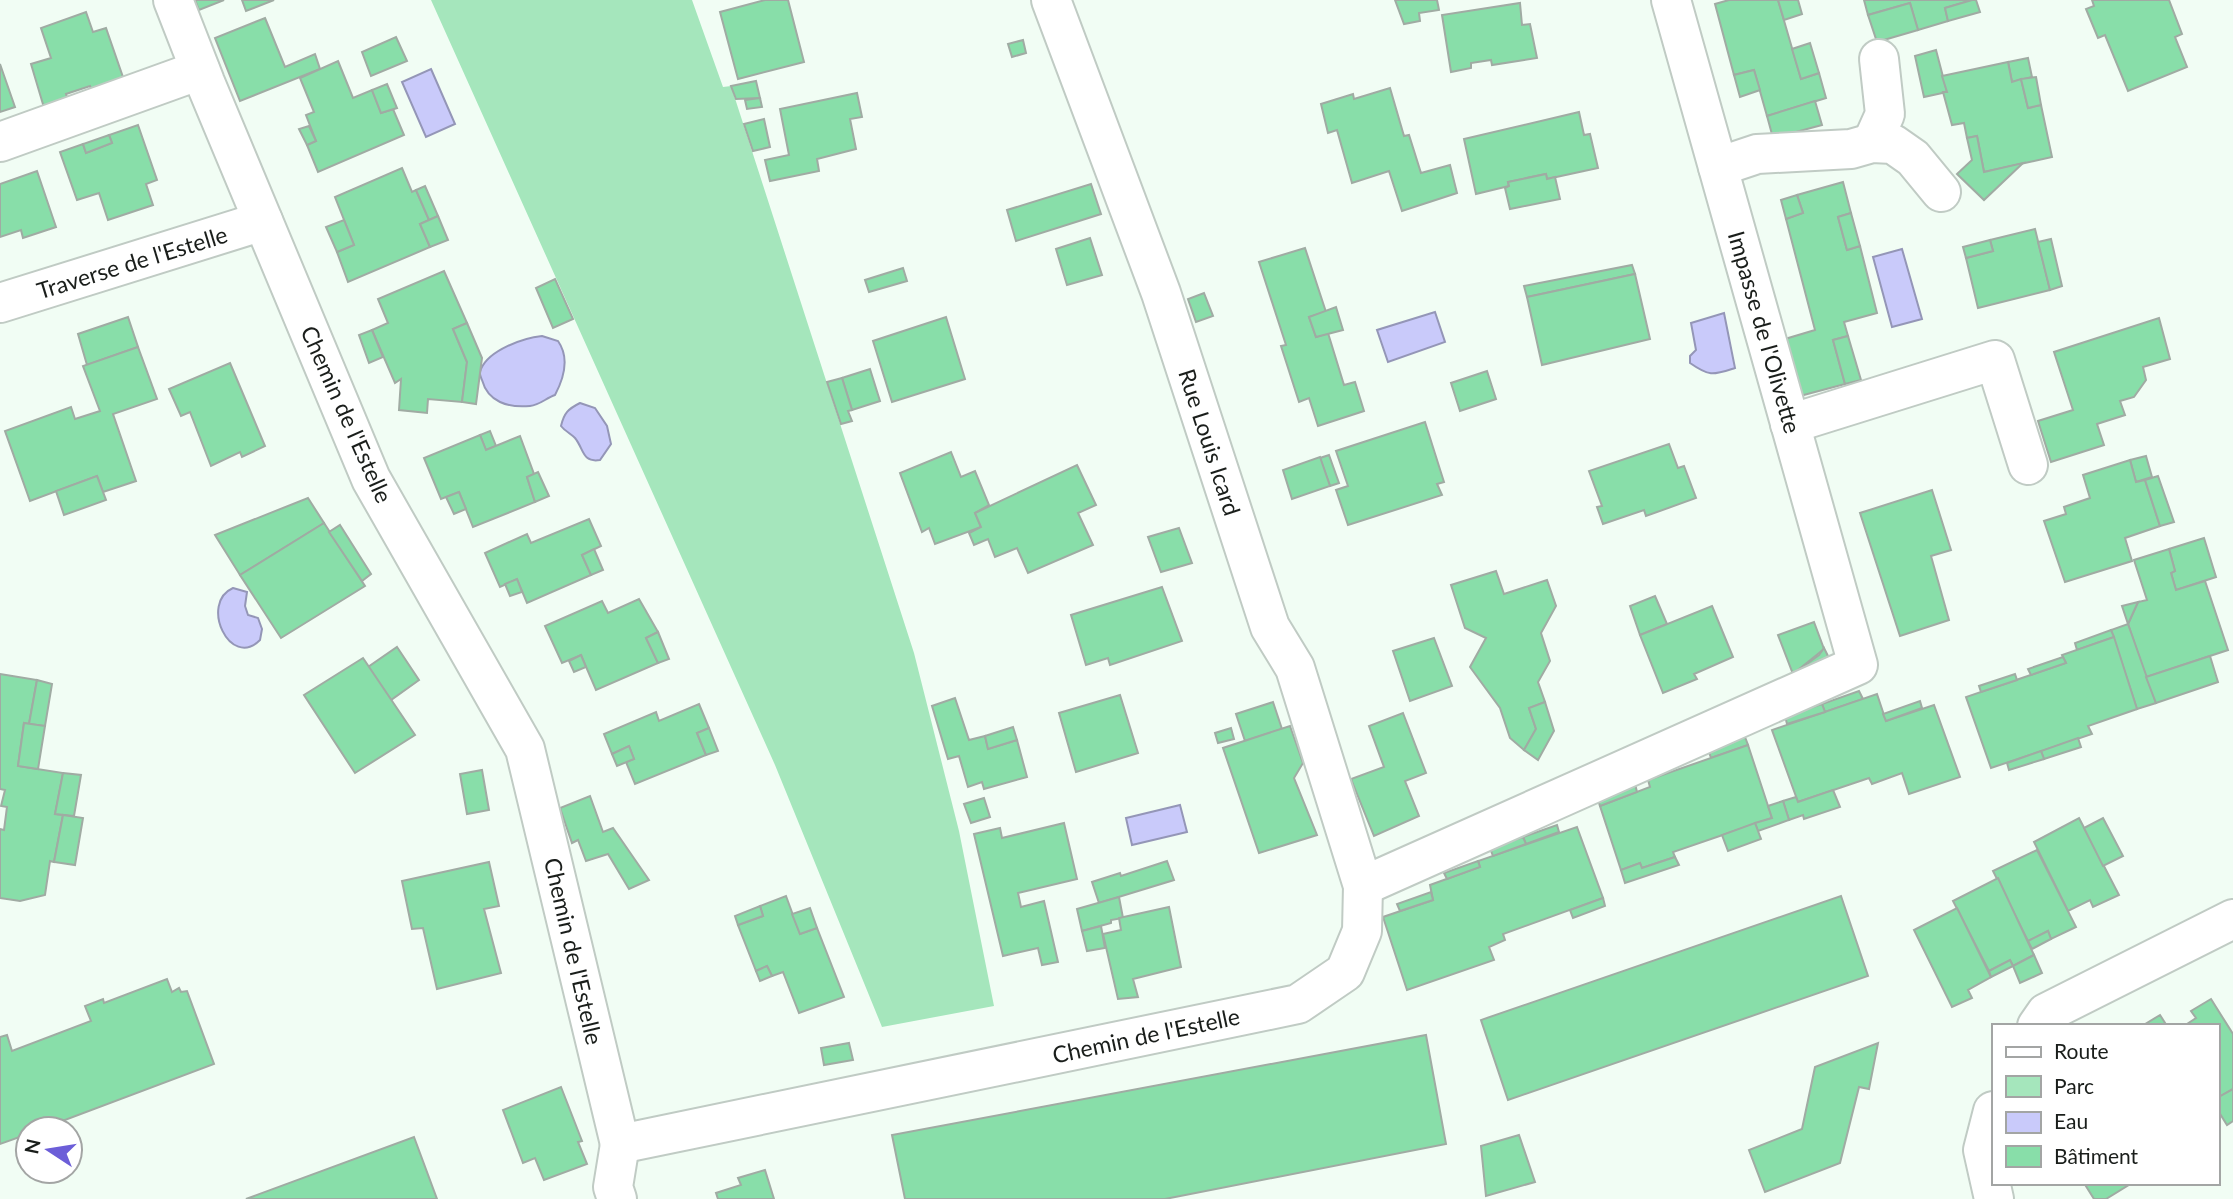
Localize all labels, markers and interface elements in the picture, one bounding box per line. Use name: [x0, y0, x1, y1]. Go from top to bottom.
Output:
street label: Traverse de l'Estelle: [33, 220, 231, 304]
street label: Impasse de l'Olivette: [1723, 228, 1807, 436]
street label: Chemin de l'Estelle: [295, 321, 399, 507]
street label: Rue Louis Icard: [1173, 365, 1247, 519]
street label: Chemin de l'Estelle: [539, 855, 609, 1047]
street label: Chemin de l'Estelle: [1050, 1001, 1242, 1069]
legend: [1992, 1024, 2219, 1185]
text: Route: [2054, 1038, 2109, 1063]
text: Parc: [2054, 1073, 2094, 1098]
text: Eau: [2054, 1108, 2088, 1133]
north arrow: [14, 1115, 84, 1185]
text: N: [19, 1137, 45, 1156]
text: Bâtiment: [2054, 1143, 2139, 1168]

